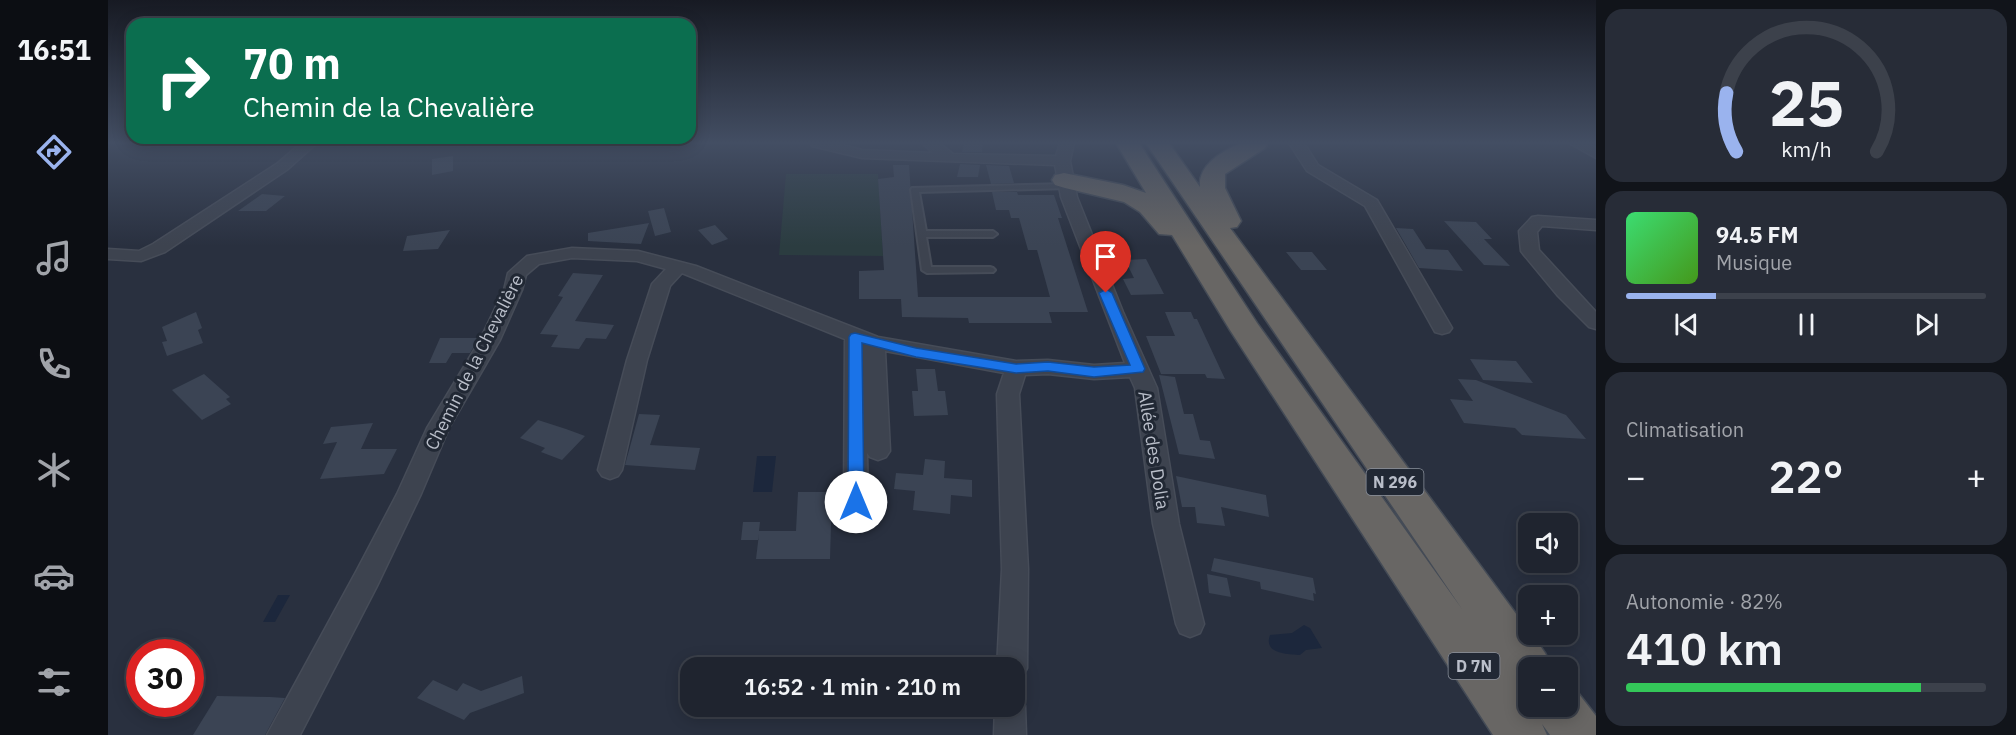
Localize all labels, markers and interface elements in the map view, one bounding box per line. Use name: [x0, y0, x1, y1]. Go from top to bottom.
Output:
text: 16:51: [17, 32, 91, 67]
text: 70 m: [243, 36, 341, 91]
icon: right: [144, 42, 222, 120]
text: 25: [1769, 62, 1843, 143]
text: Chemin de la Chevalière: [243, 89, 535, 124]
icon: directions: [33, 131, 75, 173]
text: km/h: [1781, 136, 1831, 164]
text: 94.5 FM: [1716, 220, 1799, 249]
pin: [1080, 231, 1131, 293]
icon: music: [33, 237, 75, 279]
icon: arrive: [1089, 240, 1122, 273]
text: Musique: [1716, 249, 1792, 276]
street label: Chemin de la Chevalière: [420, 270, 528, 454]
icon: previous: [1670, 308, 1703, 341]
icon: pause: [1790, 308, 1823, 341]
icon: next: [1910, 308, 1943, 341]
icon: phone: [33, 343, 75, 385]
street label: Allée des Dolia: [1133, 389, 1175, 511]
text: Climatisation: [1626, 416, 1744, 443]
text: 22°: [1768, 447, 1844, 505]
icon: climate: [33, 449, 75, 491]
text: −: [1626, 455, 1646, 498]
text: +: [1966, 455, 1986, 498]
road number: N 296: [1366, 469, 1424, 495]
position arrow: [824, 470, 888, 534]
map controls: [1518, 513, 1578, 717]
button: sound: [1518, 513, 1578, 573]
icon: car: [33, 555, 75, 597]
button: +: [1518, 585, 1578, 645]
text: Autonomie · 82%: [1626, 588, 1783, 615]
text: 410 km: [1626, 619, 1783, 677]
speed limit sign: 30: [126, 639, 204, 717]
road number: D 7N: [1448, 653, 1500, 679]
button: −: [1518, 657, 1578, 717]
icon: filters: [33, 661, 75, 703]
text: 16:52 · 1 min · 210 m: [744, 672, 961, 701]

